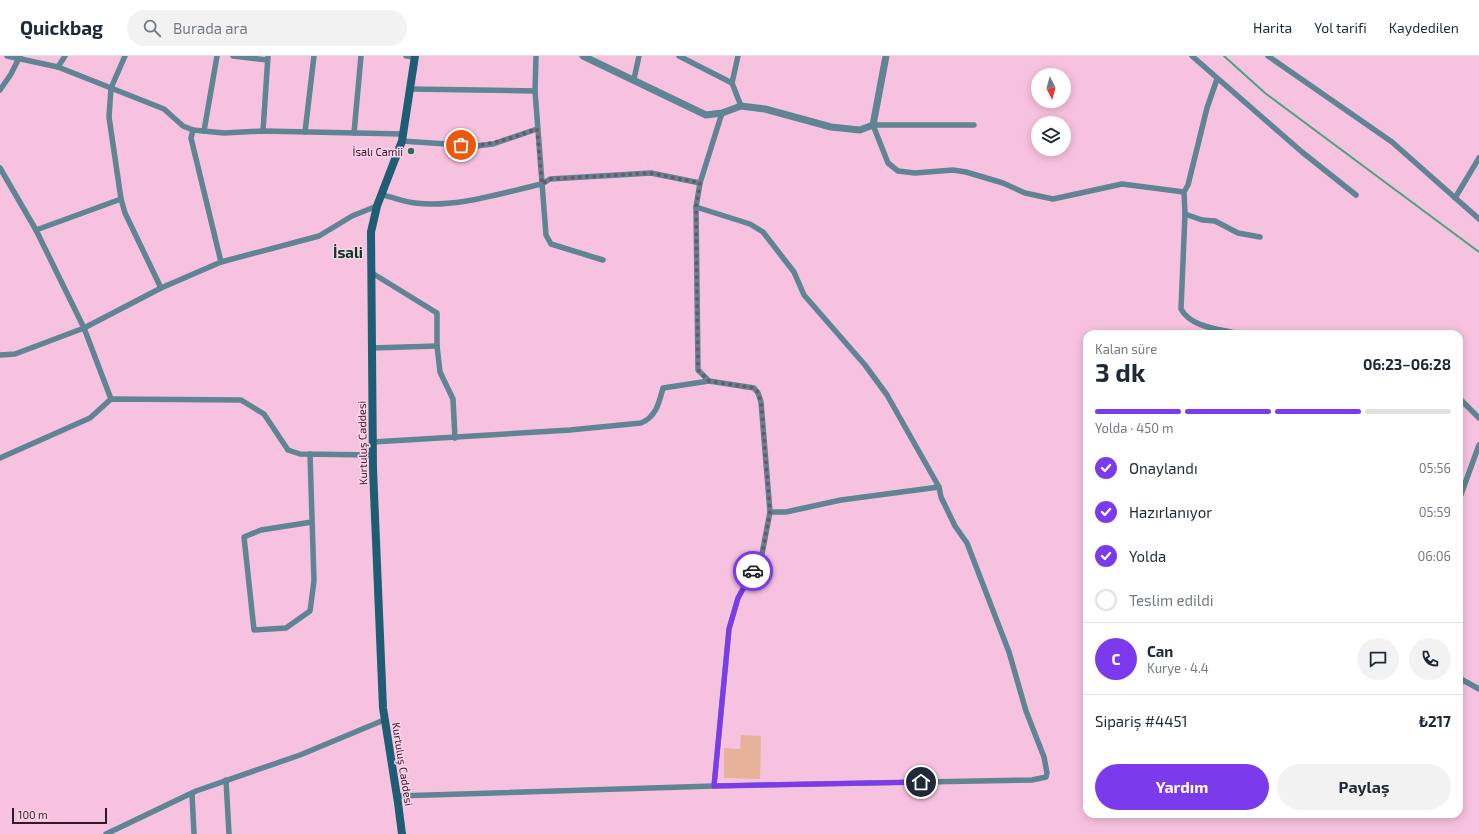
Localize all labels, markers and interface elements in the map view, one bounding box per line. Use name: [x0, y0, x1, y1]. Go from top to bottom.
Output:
search box: [127, 10, 407, 46]
text: Quickbag: [20, 16, 103, 39]
icon: search: [141, 17, 163, 39]
text: Burada ara: [173, 19, 248, 37]
text: Harita: [1253, 19, 1292, 36]
text: Yol tarifi: [1314, 19, 1367, 36]
text: Kaydedilen: [1389, 19, 1459, 36]
north arrow: [1031, 68, 1071, 108]
map controls: [1031, 68, 1071, 156]
button: layers: [1031, 116, 1071, 156]
pin: [444, 128, 478, 162]
icon: bag: [450, 134, 472, 156]
place label: İsalı Camii: [353, 145, 403, 158]
marker: İsalı Camii: [406, 146, 416, 156]
district label: İsali: [333, 243, 363, 261]
text: Kalan süre: [1095, 341, 1157, 357]
text: 06:23–06:28: [1363, 355, 1451, 373]
text: 3 dk: [1095, 356, 1145, 387]
street label: Kurtuluş Caddesi: [355, 401, 370, 485]
text: Yolda · 450 m: [1095, 420, 1173, 436]
icon: check: [1095, 457, 1117, 479]
text: Onaylandı: [1129, 459, 1198, 477]
text: 05:56: [1419, 460, 1451, 476]
icon: check: [1095, 501, 1117, 523]
text: Hazırlanıyor: [1129, 503, 1212, 521]
text: 05:59: [1419, 504, 1451, 520]
icon: check: [1095, 545, 1117, 567]
text: Yolda: [1129, 547, 1166, 565]
text: 06:06: [1417, 548, 1451, 564]
courier: [733, 551, 773, 591]
icon: car: [742, 560, 764, 582]
text: Teslim edildi: [1129, 591, 1214, 609]
button: chat: [1357, 638, 1399, 680]
button: phone: [1409, 638, 1451, 680]
text: Can: [1147, 642, 1173, 660]
text: C: [1112, 650, 1120, 668]
text: Kurye · 4.4: [1147, 660, 1209, 676]
text: Sipariş #4451: [1095, 712, 1188, 730]
text: ₺217: [1419, 712, 1451, 730]
street label: Kurtuluş Caddesi: [389, 721, 416, 807]
button: Yardım: [1095, 764, 1269, 810]
button: Paylaş: [1277, 764, 1451, 810]
pin: [904, 765, 938, 799]
icon: home: [910, 771, 932, 793]
scale bar: [12, 806, 107, 825]
text: 100 m: [18, 808, 48, 821]

